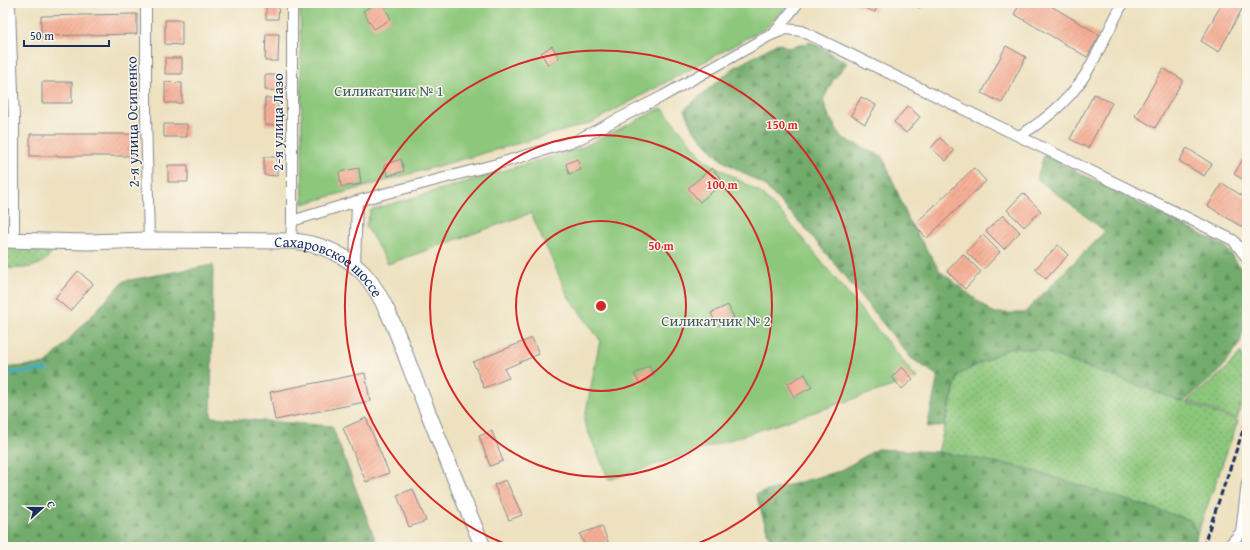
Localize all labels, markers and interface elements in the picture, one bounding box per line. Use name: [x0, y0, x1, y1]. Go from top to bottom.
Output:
scale bar: [24, 22, 109, 48]
text: 50 m: [30, 27, 54, 44]
street label: 2-я улица Осипенко: [120, 56, 144, 188]
street label: 2-я улица Лазо: [267, 73, 288, 171]
park label: Силикатчик № 1: [334, 80, 444, 101]
text: 150 m: [766, 116, 799, 133]
text: 100 m: [706, 176, 739, 193]
street label: Сахаровское шоссе: [274, 230, 388, 301]
text: 50 m: [648, 237, 674, 254]
centre of rings: [594, 299, 608, 313]
park label: Силикатчик № 2: [661, 310, 771, 331]
north arrow: [22, 488, 62, 528]
text: С: [43, 499, 60, 510]

